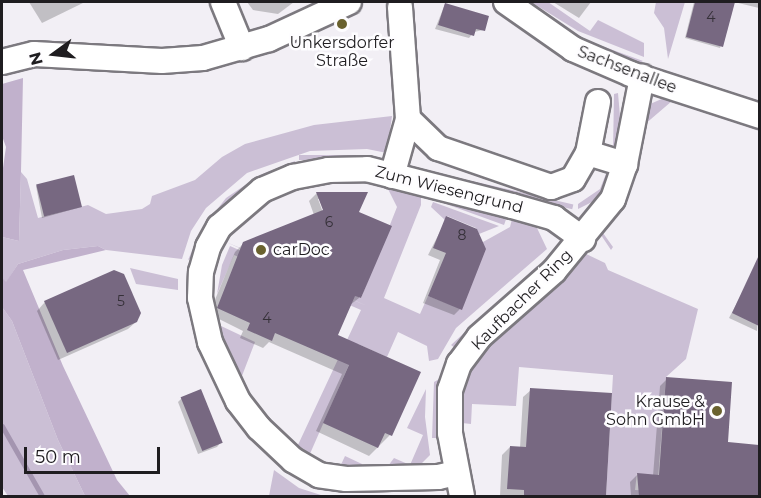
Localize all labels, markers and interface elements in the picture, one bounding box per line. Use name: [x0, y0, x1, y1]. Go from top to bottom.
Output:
house number: 4: [706, 9, 716, 25]
marker: Unkersdorfer Straße: [335, 17, 349, 31]
north arrow: [24, 24, 84, 84]
place label: Unkersdorfer Straße: [289, 33, 395, 71]
street label: Sachsenallee: [575, 42, 679, 98]
text: N: [25, 50, 47, 67]
street label: Zum Wiesengrund: [373, 162, 525, 218]
house number: 6: [325, 214, 333, 230]
house number: 8: [458, 227, 466, 243]
place label: carDoc: [273, 240, 330, 260]
marker: carDoc: [254, 243, 268, 257]
street label: Kaufbacher Ring: [468, 246, 576, 354]
house number: 5: [117, 293, 125, 309]
house number: 4: [262, 310, 272, 326]
place label: Krause & Sohn GmbH: [606, 392, 705, 430]
marker: Krause & Sohn GmbH: [710, 404, 724, 418]
scale bar: [27, 435, 164, 473]
text: 50 m: [35, 446, 81, 468]

